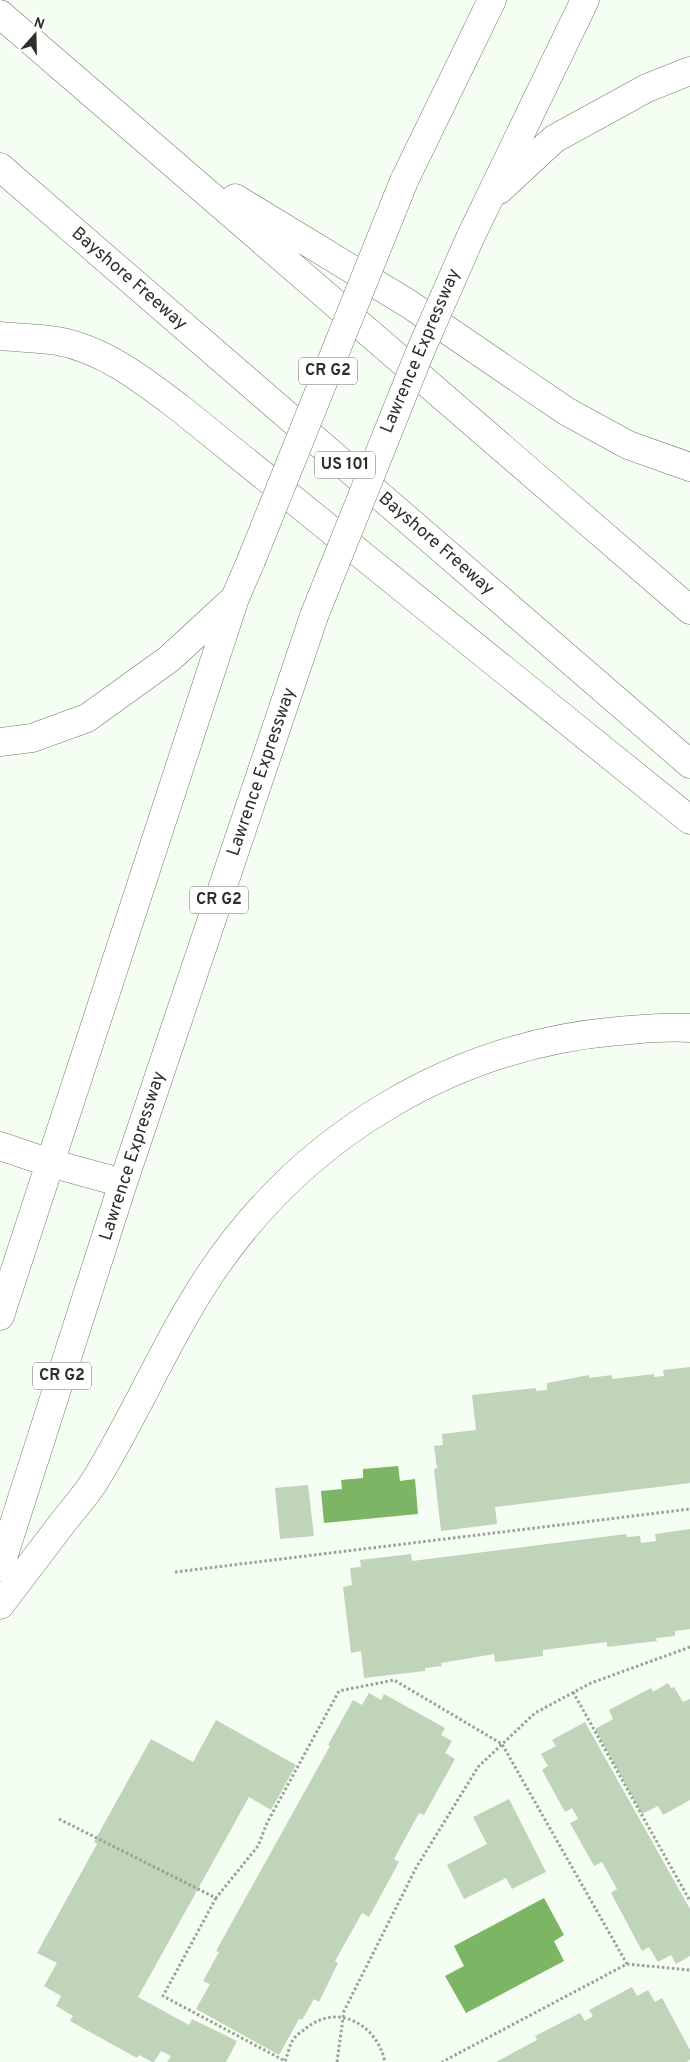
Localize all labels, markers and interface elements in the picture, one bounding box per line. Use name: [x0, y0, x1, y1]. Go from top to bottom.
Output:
north arrow: [10, 10, 60, 60]
text: N: [31, 14, 47, 34]
street label: Bayshore Freeway: [66, 222, 192, 336]
street label: Lawrence Expressway: [376, 265, 466, 437]
road number: CR G2: [299, 358, 357, 384]
road number: US 101: [315, 452, 375, 478]
street label: Bayshore Freeway: [373, 487, 499, 601]
street label: Lawrence Expressway: [222, 685, 302, 859]
road number: CR G2: [190, 886, 248, 914]
street label: Lawrence Expressway: [95, 1068, 171, 1244]
road number: CR G2: [33, 1362, 91, 1390]

